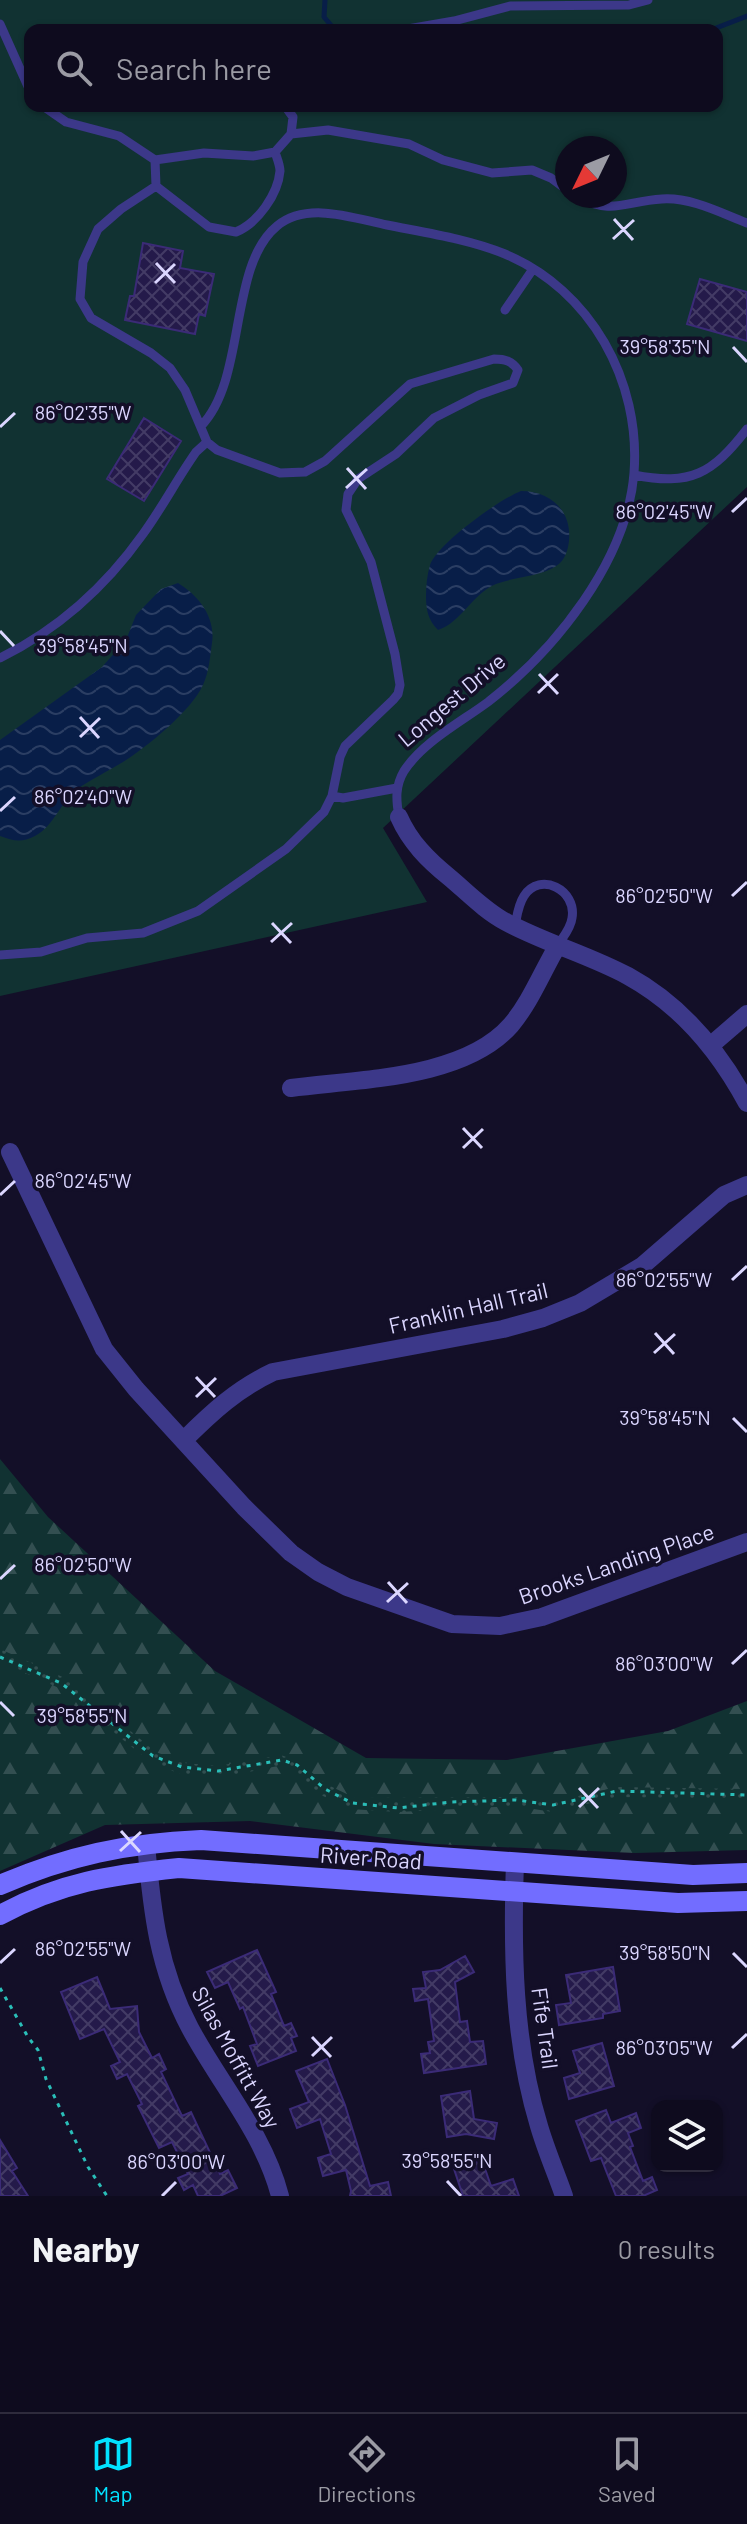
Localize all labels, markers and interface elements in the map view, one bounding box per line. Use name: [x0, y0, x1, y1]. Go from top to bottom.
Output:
search box: [24, 24, 723, 112]
icon: search: [52, 46, 96, 90]
text: Search here: [116, 50, 272, 86]
north arrow: [555, 136, 627, 208]
text: 39°58'35"N: [619, 334, 711, 358]
text: 86°02'35"W: [35, 400, 132, 424]
text: 86°02'45"W: [616, 499, 713, 523]
text: 39°58'45"N: [36, 633, 128, 657]
street label: Longest Drive: [392, 647, 510, 751]
text: 86°02'40"W: [34, 784, 132, 808]
text: 86°02'50"W: [615, 883, 713, 907]
text: 86°02'45"W: [35, 1168, 132, 1192]
text: 86°02'55"W: [616, 1267, 713, 1291]
street label: Franklin Hall Trail: [386, 1276, 550, 1338]
text: 39°58'45"N: [619, 1405, 711, 1429]
street label: Brooks Landing Place: [515, 1517, 717, 1609]
text: 86°02'50"W: [34, 1552, 132, 1576]
text: 86°03'00"W: [615, 1651, 713, 1675]
text: 39°58'55"N: [36, 1703, 128, 1727]
street label: River Road: [319, 1840, 423, 1874]
text: 86°02'55"W: [35, 1936, 132, 1960]
text: 39°58'50"N: [619, 1940, 711, 1964]
street label: Silas Moffitt Way: [187, 1982, 287, 2132]
street label: Fife Trail: [527, 1985, 565, 2071]
text: 86°03'05"W: [616, 2035, 713, 2059]
map controls: [651, 2100, 723, 2172]
button: layers: [651, 2100, 723, 2172]
text: 39°58'55"N: [401, 2148, 493, 2172]
text: 86°03'00"W: [127, 2149, 225, 2173]
text: Nearby: [32, 2228, 140, 2269]
text: 0 results: [618, 2233, 715, 2264]
tab: Map: [91, 2432, 135, 2506]
tab: Directions: [317, 2432, 416, 2506]
tab: Saved: [598, 2432, 656, 2506]

